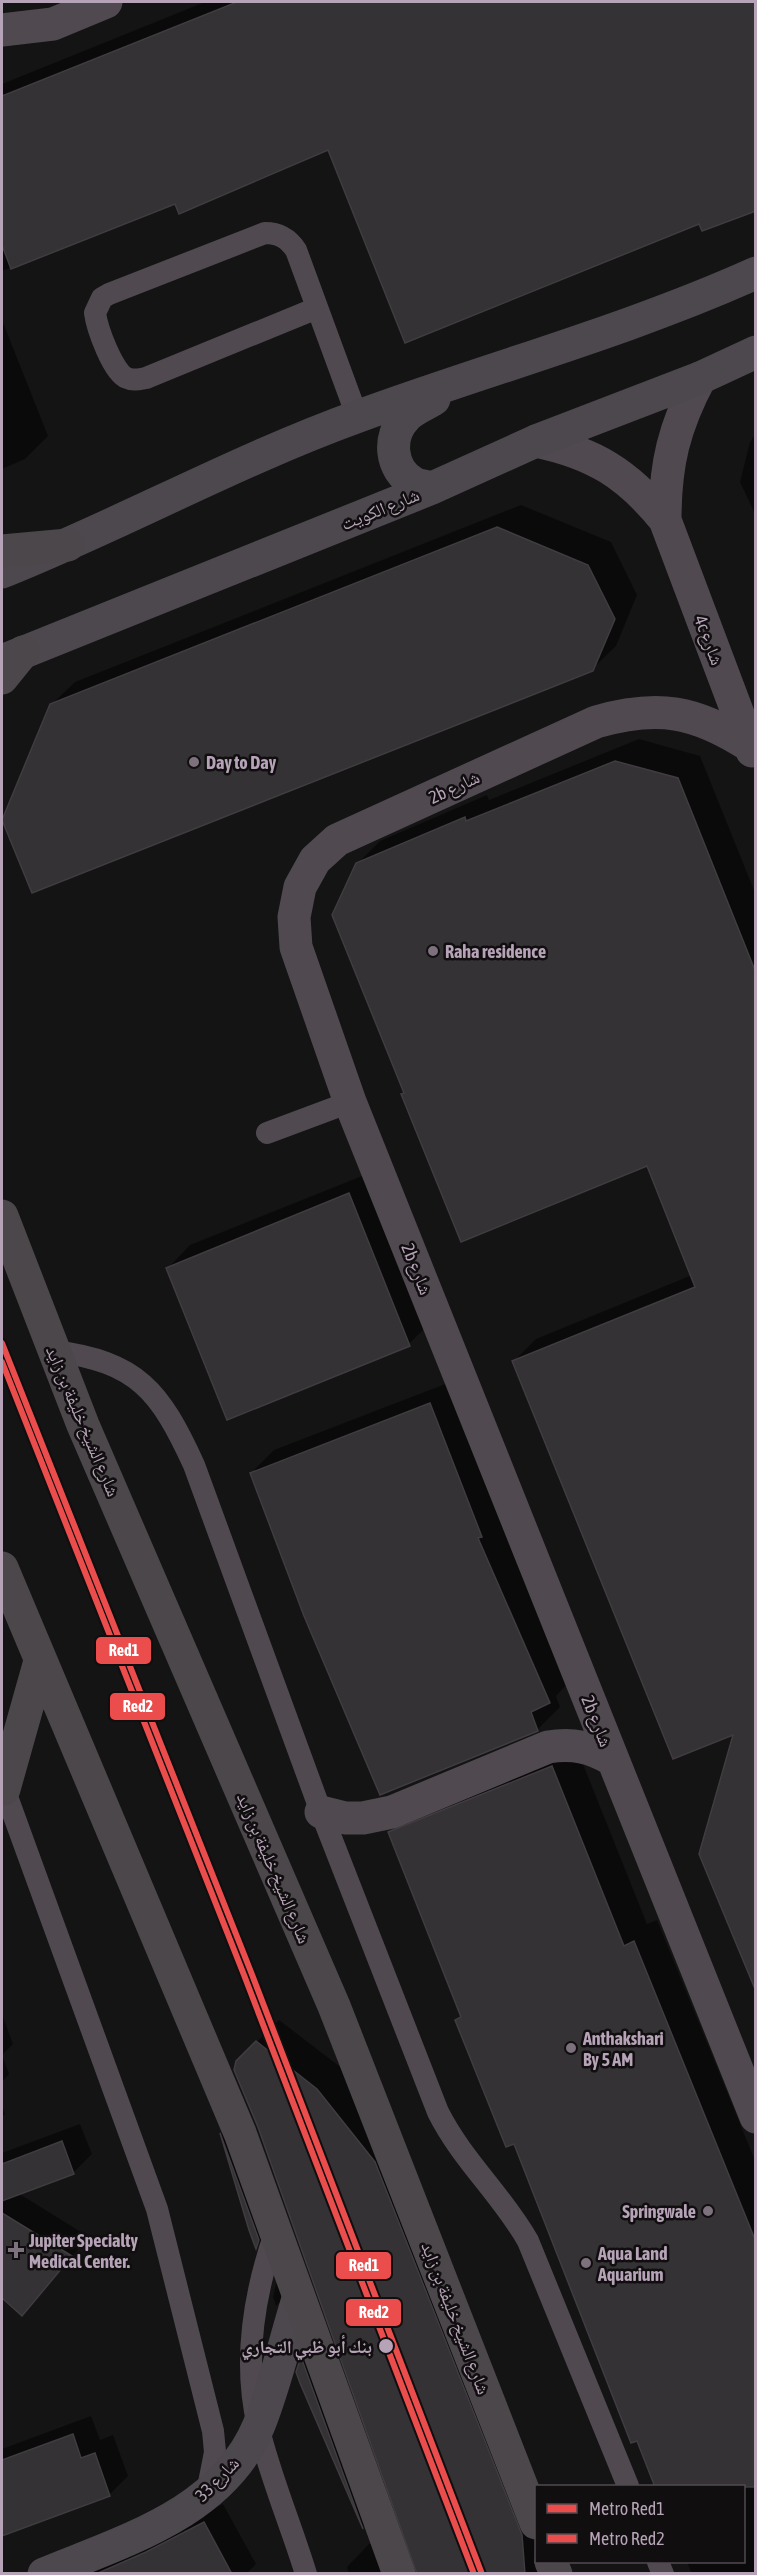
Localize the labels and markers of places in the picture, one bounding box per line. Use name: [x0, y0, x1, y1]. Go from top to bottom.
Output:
place label: Day to Day: [206, 752, 277, 773]
marker: Day to Day: [187, 755, 201, 769]
place label: Raha residence: [445, 941, 546, 962]
marker: Raha residence: [426, 944, 440, 958]
place label: Anthakshari By 5 AM: [582, 2028, 664, 2070]
marker: Anthakshari By 5 AM: [564, 2041, 578, 2055]
place label: Springwale: [622, 2201, 696, 2222]
marker: Springwale: [701, 2204, 715, 2218]
place label: Jupiter Specialty Medical Center.: [28, 2230, 138, 2272]
marker: Jupiter Specialty Medical Center.: [7, 2241, 25, 2259]
place label: Aqua Land Aquarium: [597, 2243, 667, 2285]
marker: Aqua Land Aquarium: [579, 2256, 593, 2270]
place label: بنك أبو ظبي التجاري: [241, 2335, 372, 2361]
marker: بنك أبو ظبي التجاري: [377, 2337, 395, 2355]

